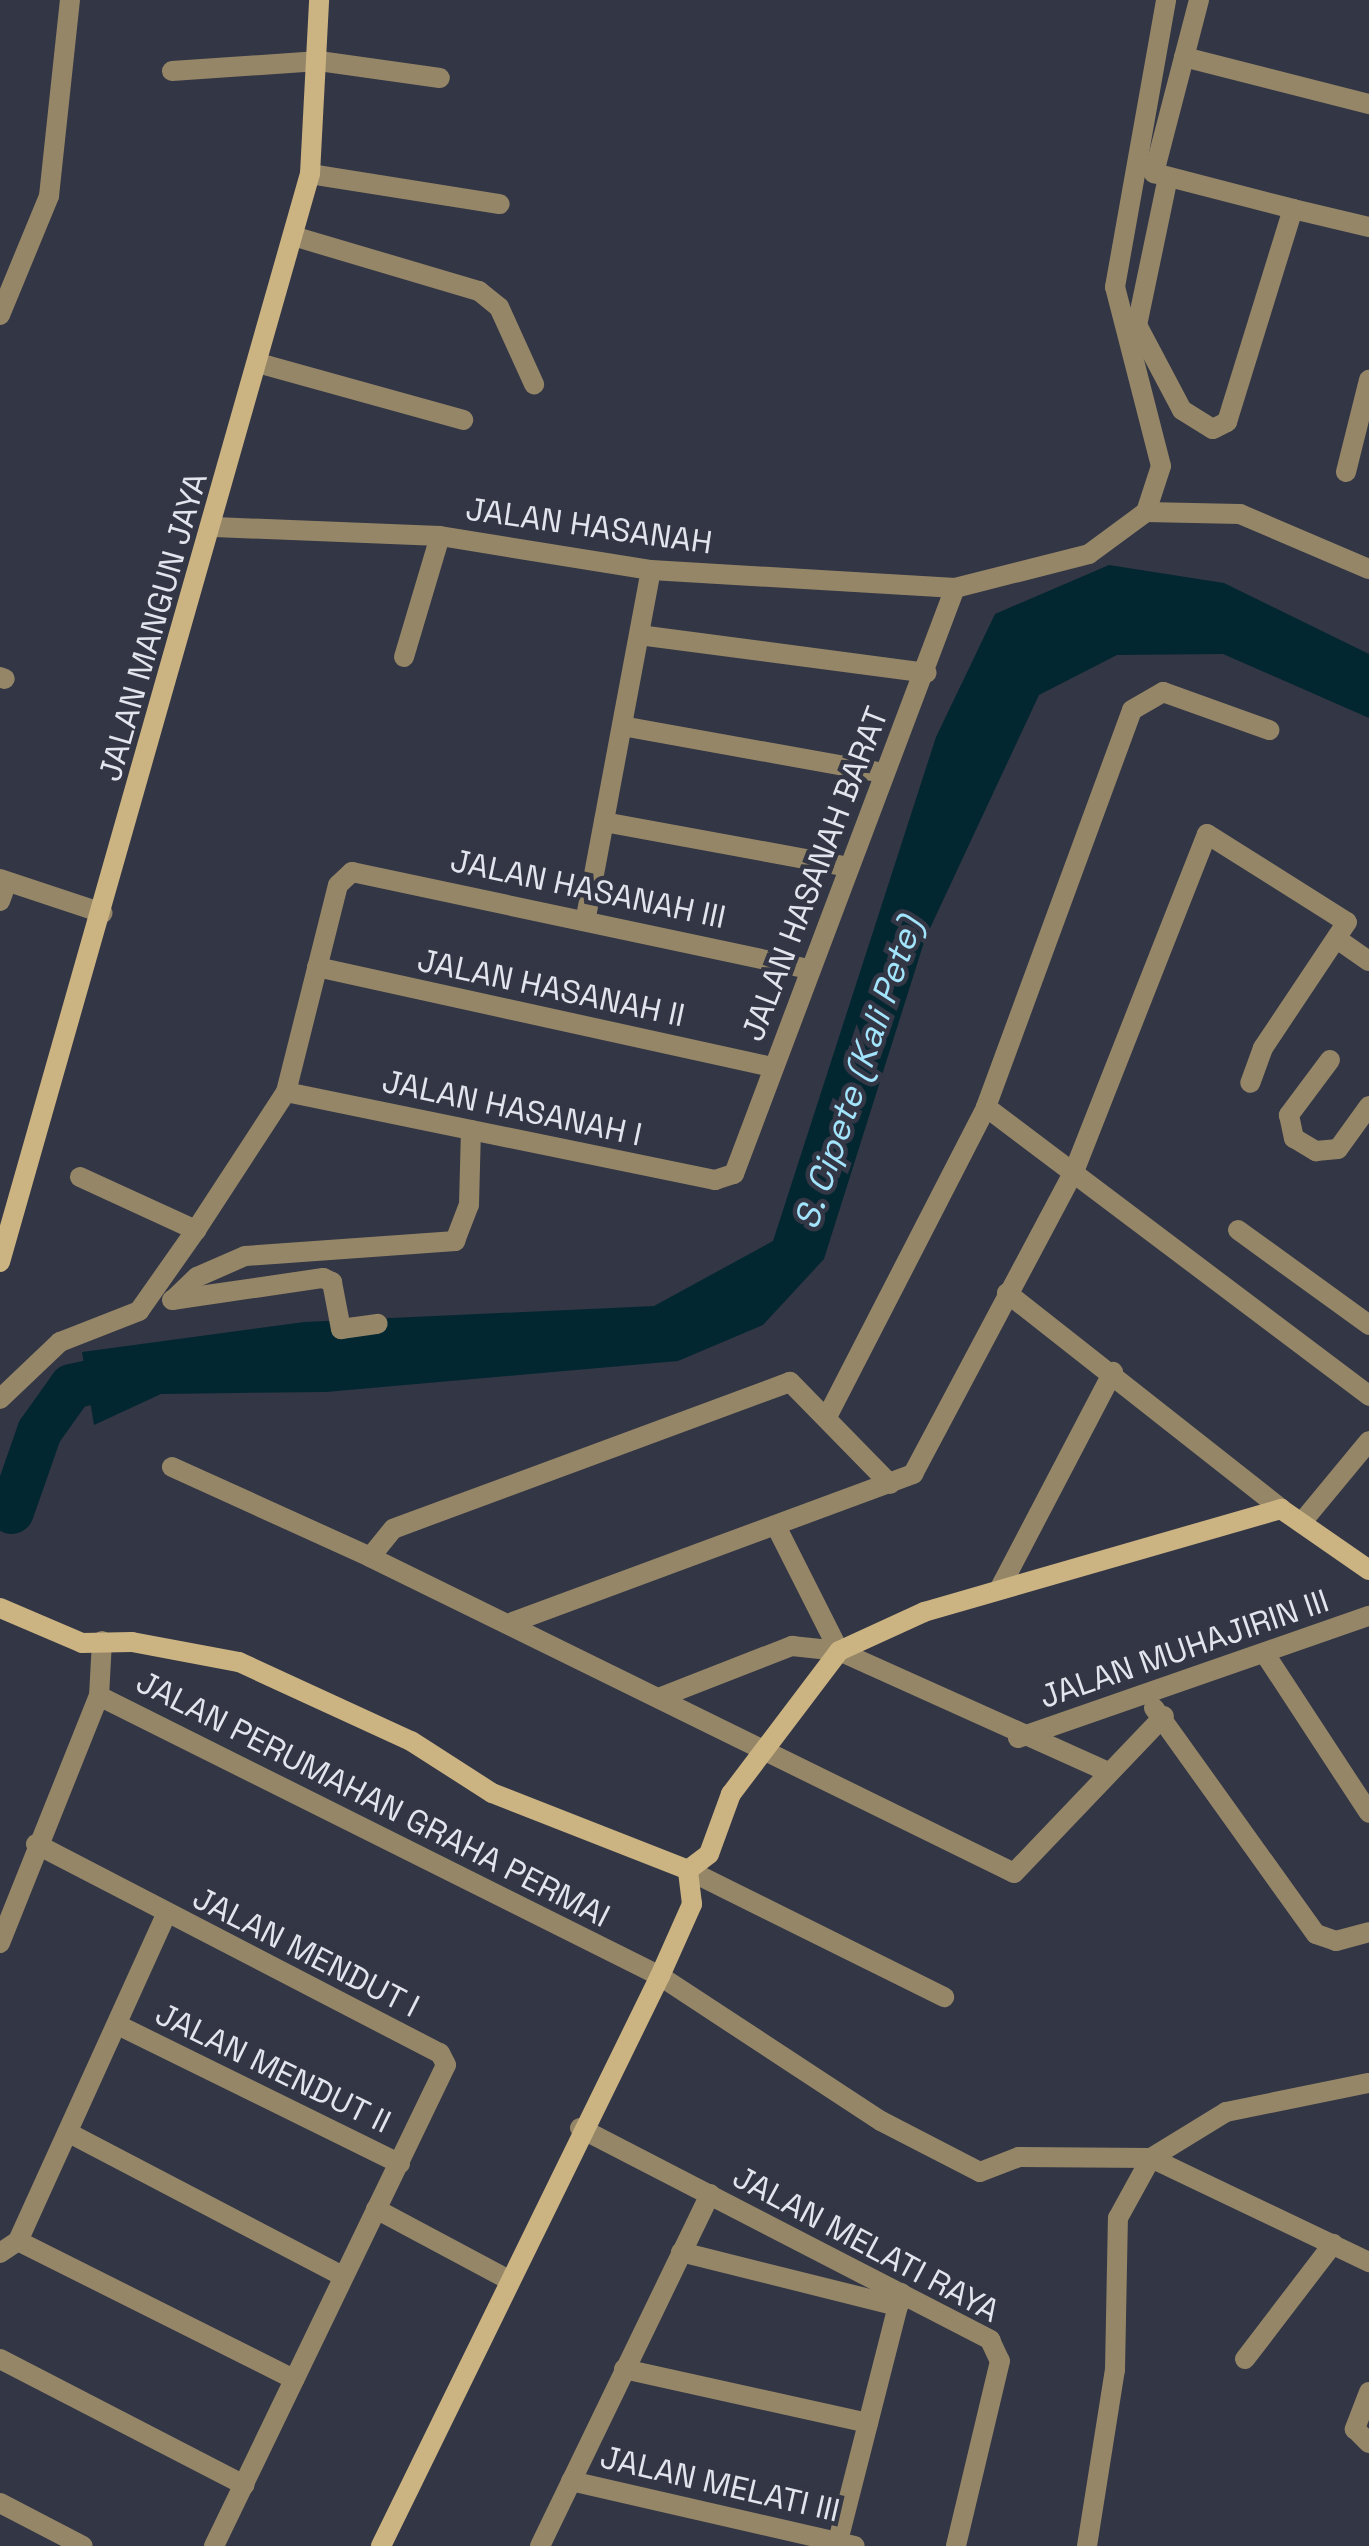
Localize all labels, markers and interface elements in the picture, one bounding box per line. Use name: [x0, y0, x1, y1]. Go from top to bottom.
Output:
street label: JALAN MANGUN JAYA: [91, 468, 215, 786]
street label: JALAN HASANAH: [463, 490, 715, 562]
street label: JALAN HASANAH BARAT: [734, 702, 896, 1046]
street label: JALAN HASANAH III: [447, 841, 729, 937]
water label: S. Cipete (Kali Pete): [785, 911, 931, 1235]
street label: JALAN HASANAH II: [414, 941, 688, 1035]
street label: JALAN HASANAH I: [379, 1062, 645, 1154]
street label: JALAN MUHAJIRIN III: [1034, 1581, 1334, 1717]
street label: JALAN PERUMAHAN GRAHA PERMAI: [130, 1662, 616, 1936]
street label: JALAN MENDUT I: [186, 1878, 426, 2026]
street label: JALAN MENDUT II: [149, 1994, 397, 2142]
street label: JALAN MELATI RAYA: [726, 2158, 1006, 2330]
street label: JALAN MELATI III: [597, 2438, 843, 2530]

